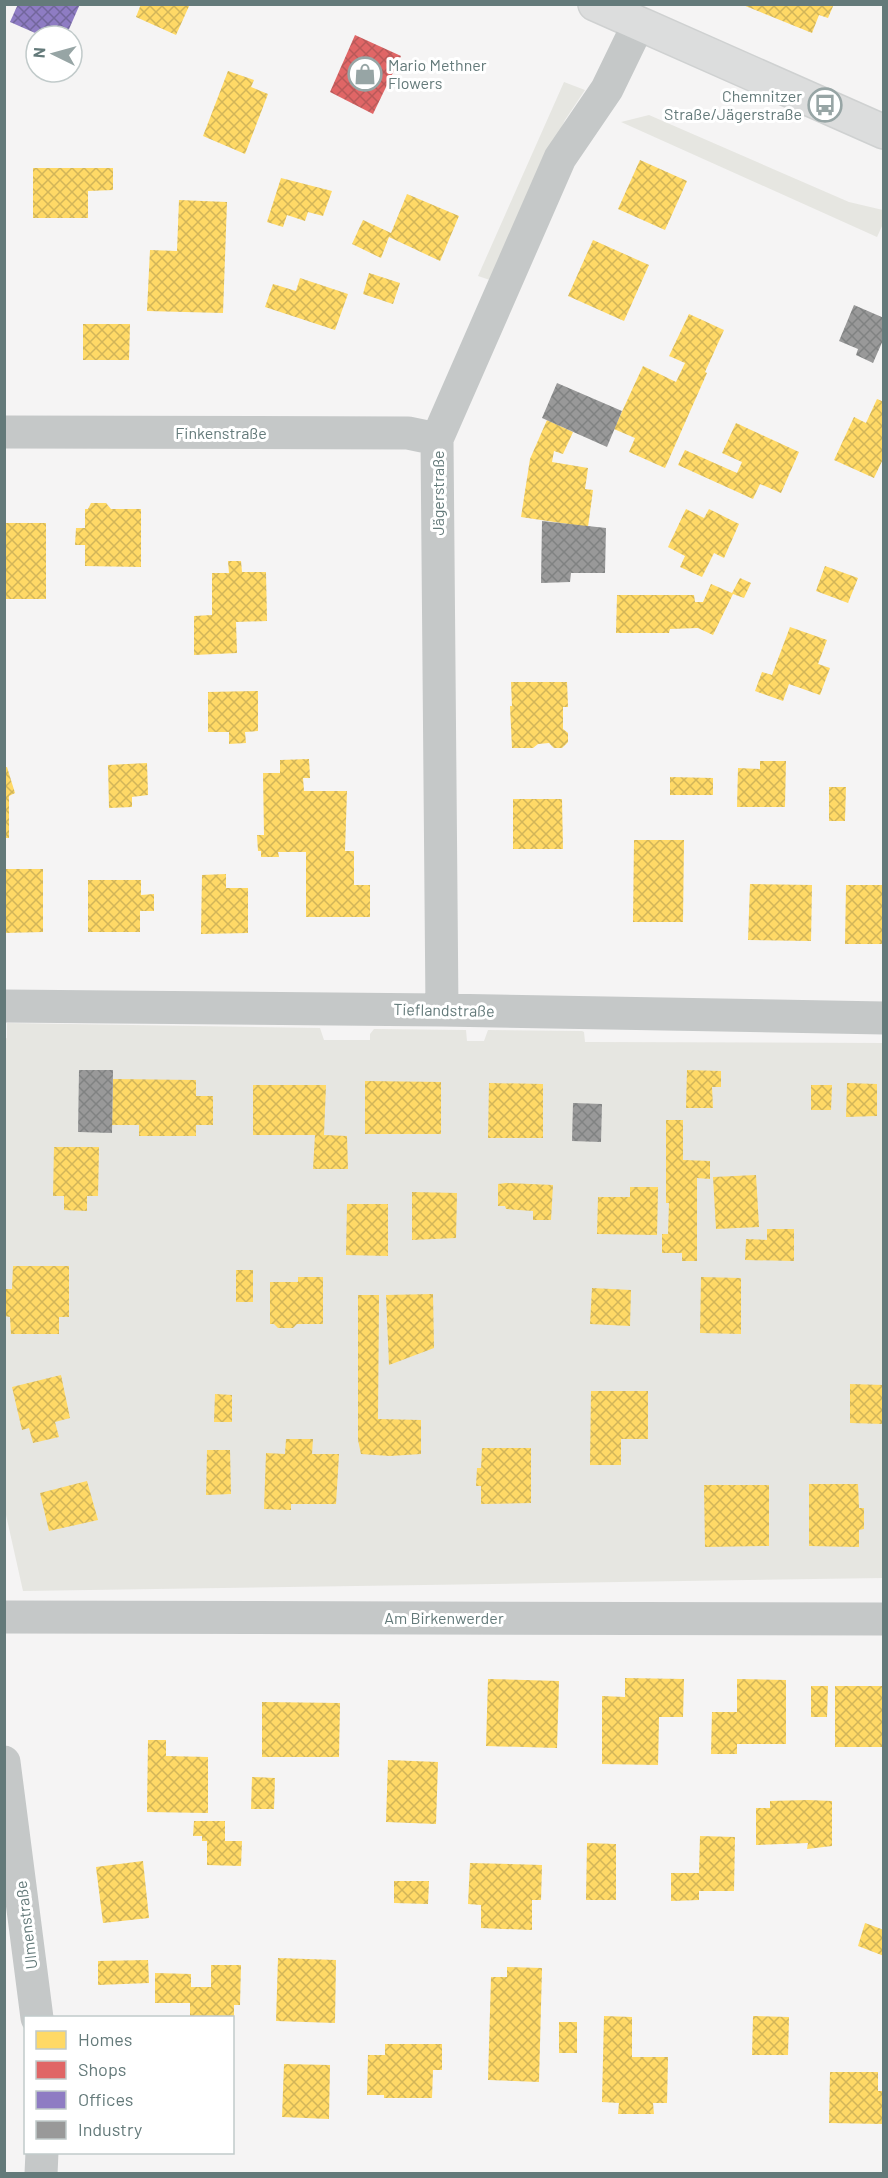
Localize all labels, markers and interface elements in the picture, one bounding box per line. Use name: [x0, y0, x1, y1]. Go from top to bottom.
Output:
north arrow: [24, 24, 84, 84]
text: N: [29, 47, 48, 59]
place label: Mario Methner Flowers: [388, 55, 487, 92]
shop icon: Mario Methner Flowers: [347, 56, 383, 92]
place label: Chemnitzer Straße/Jägerstraße: [664, 86, 802, 123]
bus stop icon: Chemnitzer Straße/Jägerstraße: [807, 87, 843, 123]
street label: Finkenstraße: [175, 423, 267, 442]
street label: Jägerstraße: [428, 450, 447, 536]
street label: Tieflandstraße: [393, 999, 495, 1020]
street label: Am Birkenwerder: [384, 1608, 504, 1627]
street label: Ulmenstraße: [11, 1880, 40, 1971]
legend: [24, 2016, 234, 2154]
text: Homes: [78, 2028, 132, 2050]
text: Shops: [78, 2058, 127, 2080]
text: Offices: [78, 2088, 134, 2110]
text: Industry: [78, 2118, 142, 2140]

